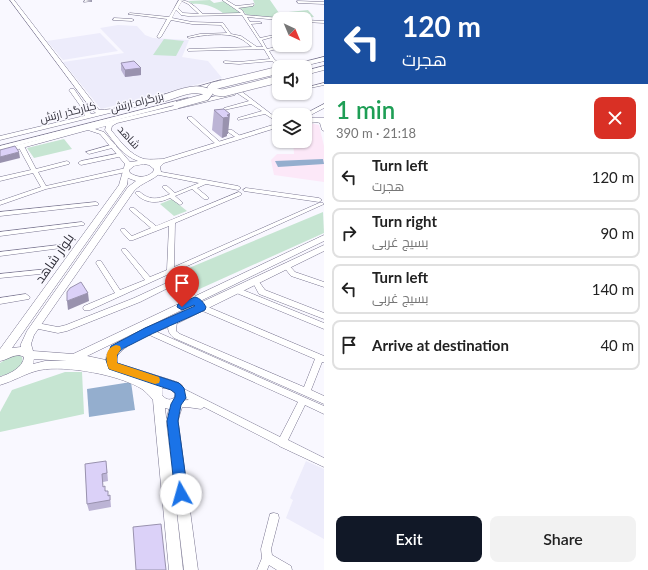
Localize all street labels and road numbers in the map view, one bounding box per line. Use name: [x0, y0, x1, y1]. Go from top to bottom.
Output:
street label: بزرگراه ارتش: [109, 89, 165, 115]
street label: کنارگذر ارتش: [38, 98, 98, 126]
street label: شاهد: [115, 122, 143, 151]
street label: بلوار شاهد: [31, 230, 77, 286]

